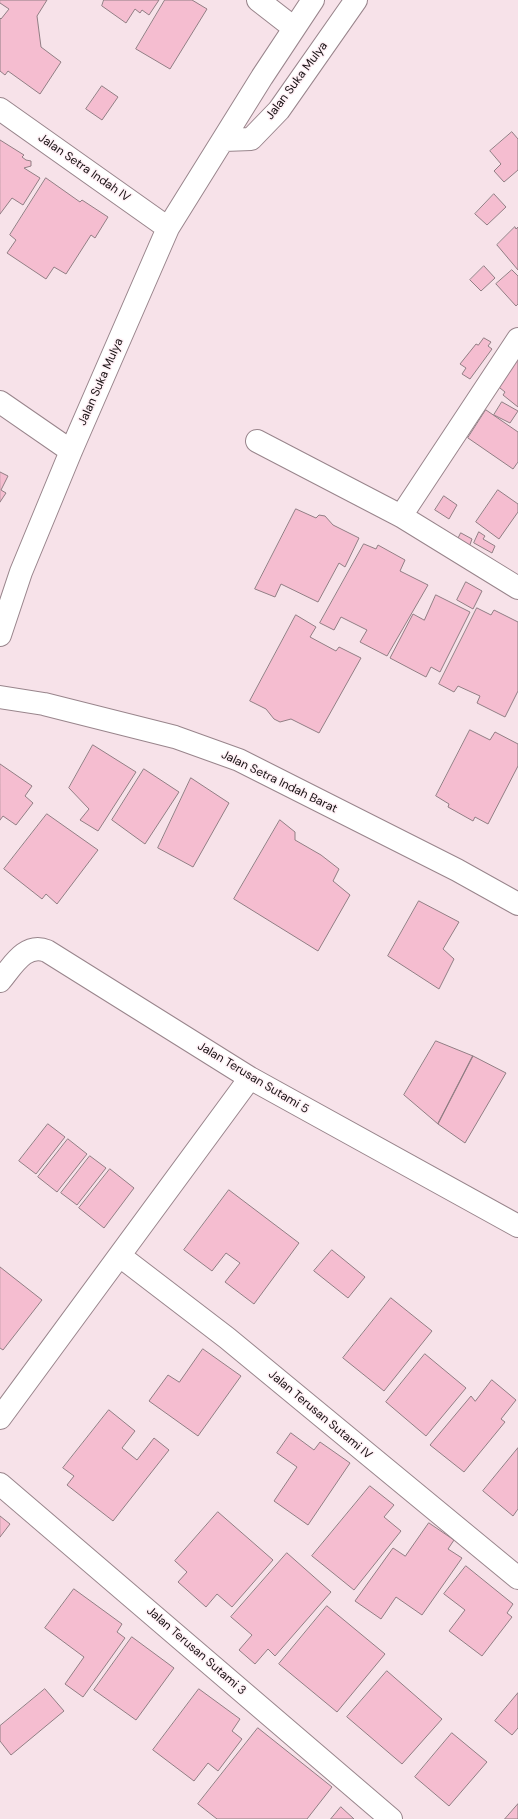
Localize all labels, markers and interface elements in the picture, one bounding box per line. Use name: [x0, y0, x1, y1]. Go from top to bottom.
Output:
street label: Jalan Suka Mulya: [263, 39, 331, 123]
street label: Jalan Setra Indah IV: [35, 131, 133, 205]
street label: Jalan Suka Mulya: [75, 336, 127, 428]
street label: Jalan Setra Indah Barat: [219, 748, 339, 816]
street label: Jalan Terusan Sutami 5: [195, 1039, 311, 1117]
street label: Jalan Terusan Sutami IV: [265, 1367, 375, 1463]
street label: Jalan Terusan Sutami 3: [143, 1604, 249, 1698]

